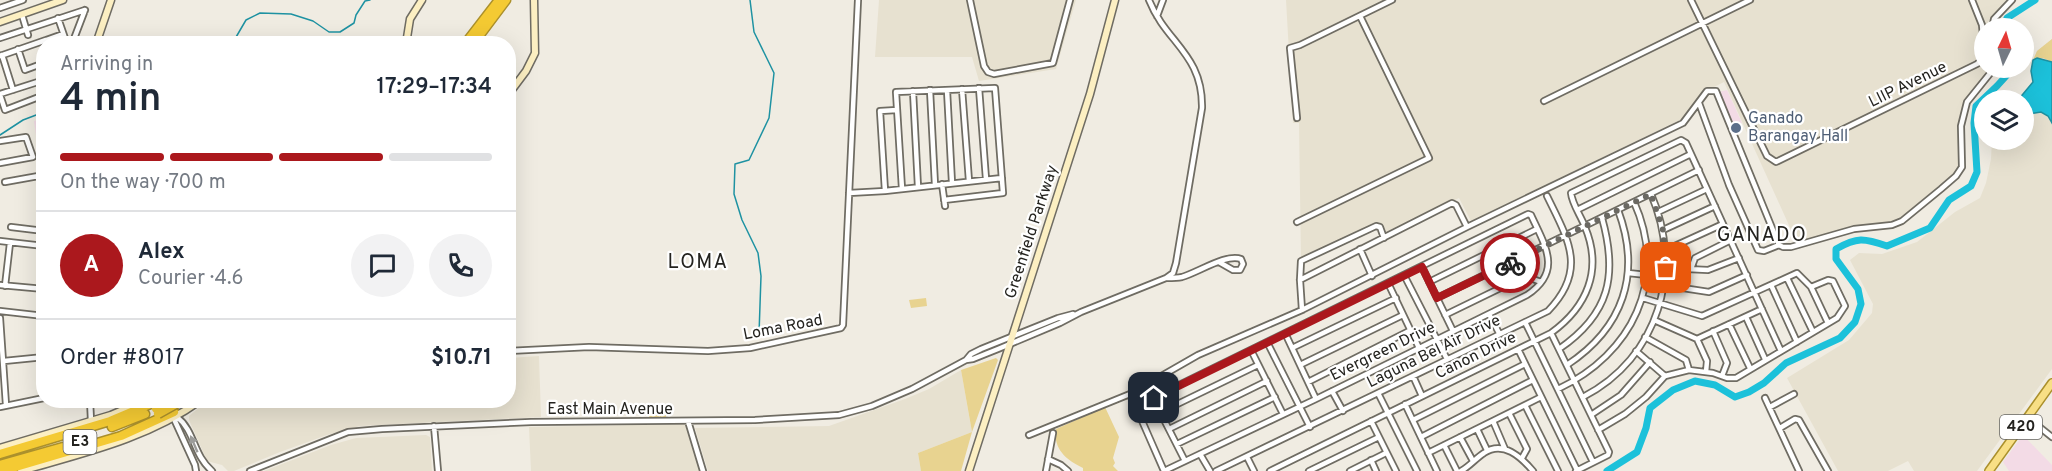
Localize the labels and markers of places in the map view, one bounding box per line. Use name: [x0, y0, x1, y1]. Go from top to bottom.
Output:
place label: Ganado Barangay Hall: [1748, 109, 1848, 147]
marker: Ganado Barangay Hall: [1729, 121, 1743, 135]
pin: [1640, 242, 1691, 293]
pin: [1128, 372, 1179, 423]

